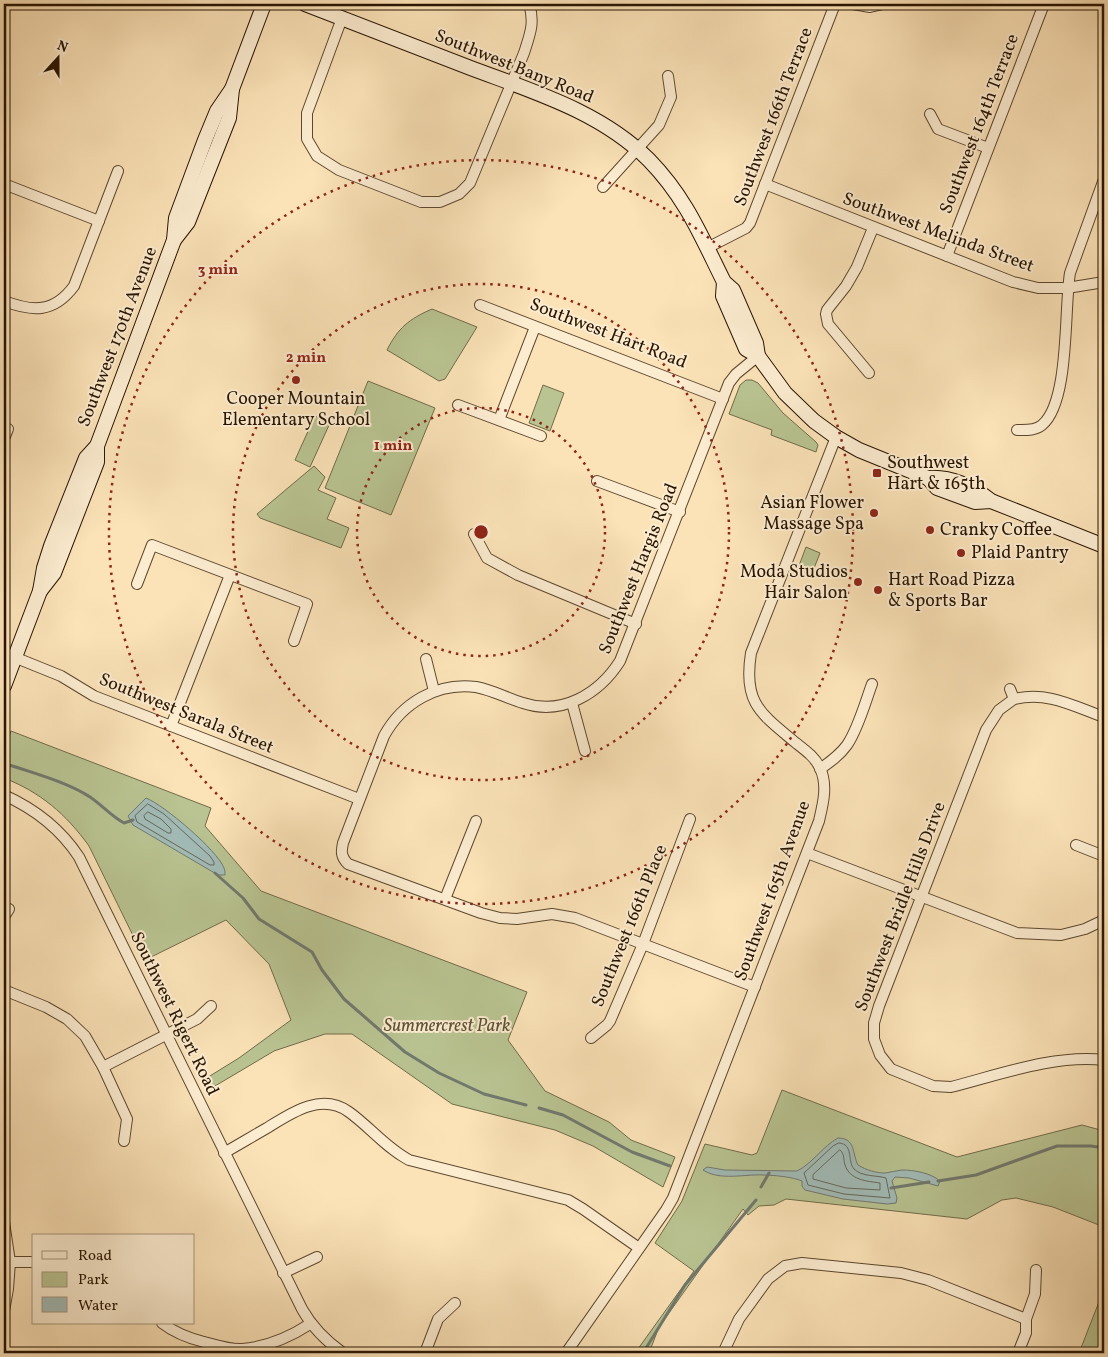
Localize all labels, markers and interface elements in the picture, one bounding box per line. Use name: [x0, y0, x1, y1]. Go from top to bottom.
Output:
street label: Southwest Bany Road: [431, 24, 597, 110]
street label: Southwest 166th Terrace: [728, 24, 820, 210]
street label: Southwest 164th Terrace: [934, 30, 1026, 218]
north arrow: [32, 32, 82, 82]
text: N: [54, 37, 70, 58]
street label: Southwest Melinda Street: [839, 187, 1037, 279]
street label: Southwest 170th Avenue: [72, 243, 164, 431]
text: 3 min: [198, 260, 238, 281]
street label: Southwest Hart Road: [526, 292, 690, 376]
text: 2 min: [286, 348, 326, 369]
marker: Cooper Mountain Elementary School: [290, 374, 302, 386]
place label: Cooper Mountain Elementary School: [222, 387, 370, 433]
text: 1 min: [374, 436, 412, 457]
place label: Southwest Hart & 165th: [887, 451, 986, 497]
marker: Southwest Hart & 165th: [871, 467, 883, 479]
street label: Southwest Hargis Road: [593, 480, 685, 658]
place label: Asian Flower Massage Spa: [760, 491, 864, 537]
marker: Asian Flower Massage Spa: [868, 507, 880, 519]
place label: Cranky Coffee: [940, 518, 1052, 543]
centre of rings: [472, 523, 490, 541]
marker: Cranky Coffee: [924, 524, 936, 536]
place label: Plaid Pantry: [971, 541, 1069, 566]
marker: Plaid Pantry: [955, 547, 967, 559]
place label: Moda Studios Hair Salon: [740, 560, 848, 606]
place label: Hart Road Pizza & Sports Bar: [888, 568, 1015, 614]
marker: Moda Studios Hair Salon: [852, 576, 864, 588]
marker: Hart Road Pizza & Sports Bar: [872, 584, 884, 596]
street label: Southwest Sarala Street: [95, 667, 277, 761]
street label: Southwest 165th Avenue: [729, 797, 817, 985]
street label: Southwest Bridle Hills Drive: [849, 799, 953, 1015]
street label: Southwest 166th Place: [586, 841, 674, 1011]
street label: Southwest Rigert Road: [123, 928, 225, 1100]
park label: Summercrest Park: [384, 1014, 510, 1039]
legend: [32, 1234, 195, 1324]
text: Road: [78, 1246, 112, 1267]
text: Park: [78, 1270, 109, 1291]
text: Water: [78, 1296, 118, 1317]

